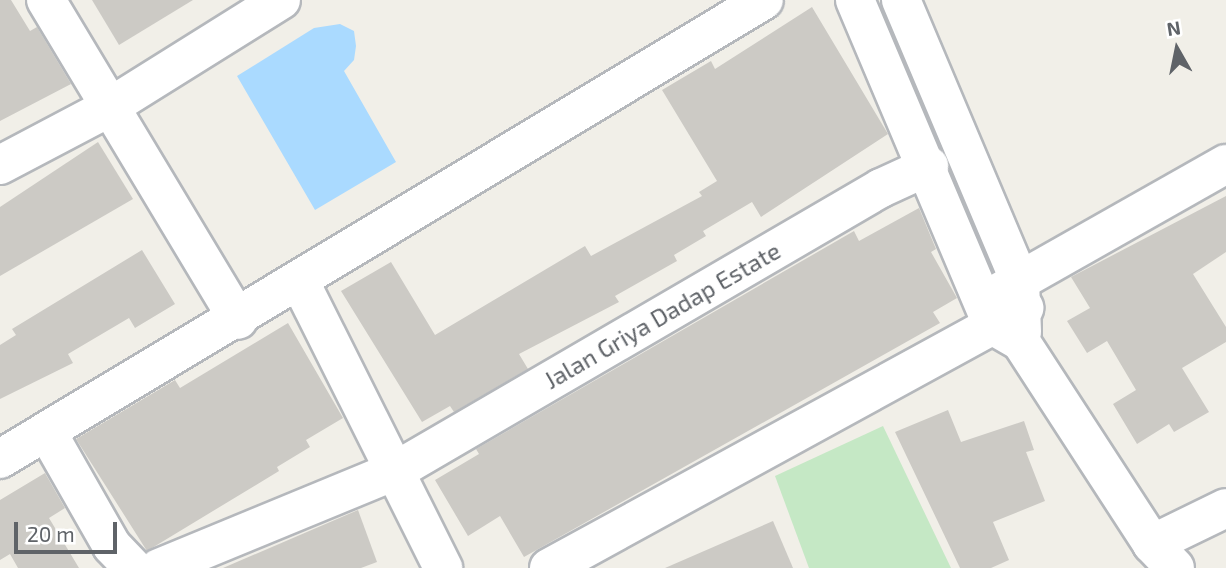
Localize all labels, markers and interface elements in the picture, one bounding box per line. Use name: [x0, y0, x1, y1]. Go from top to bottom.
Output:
north arrow: [1142, 14, 1212, 84]
text: N: [1165, 15, 1182, 40]
street label: Jalan Griya Dadap Estate: [539, 236, 785, 394]
scale bar: [18, 508, 121, 552]
text: 20 m: [27, 521, 75, 546]

